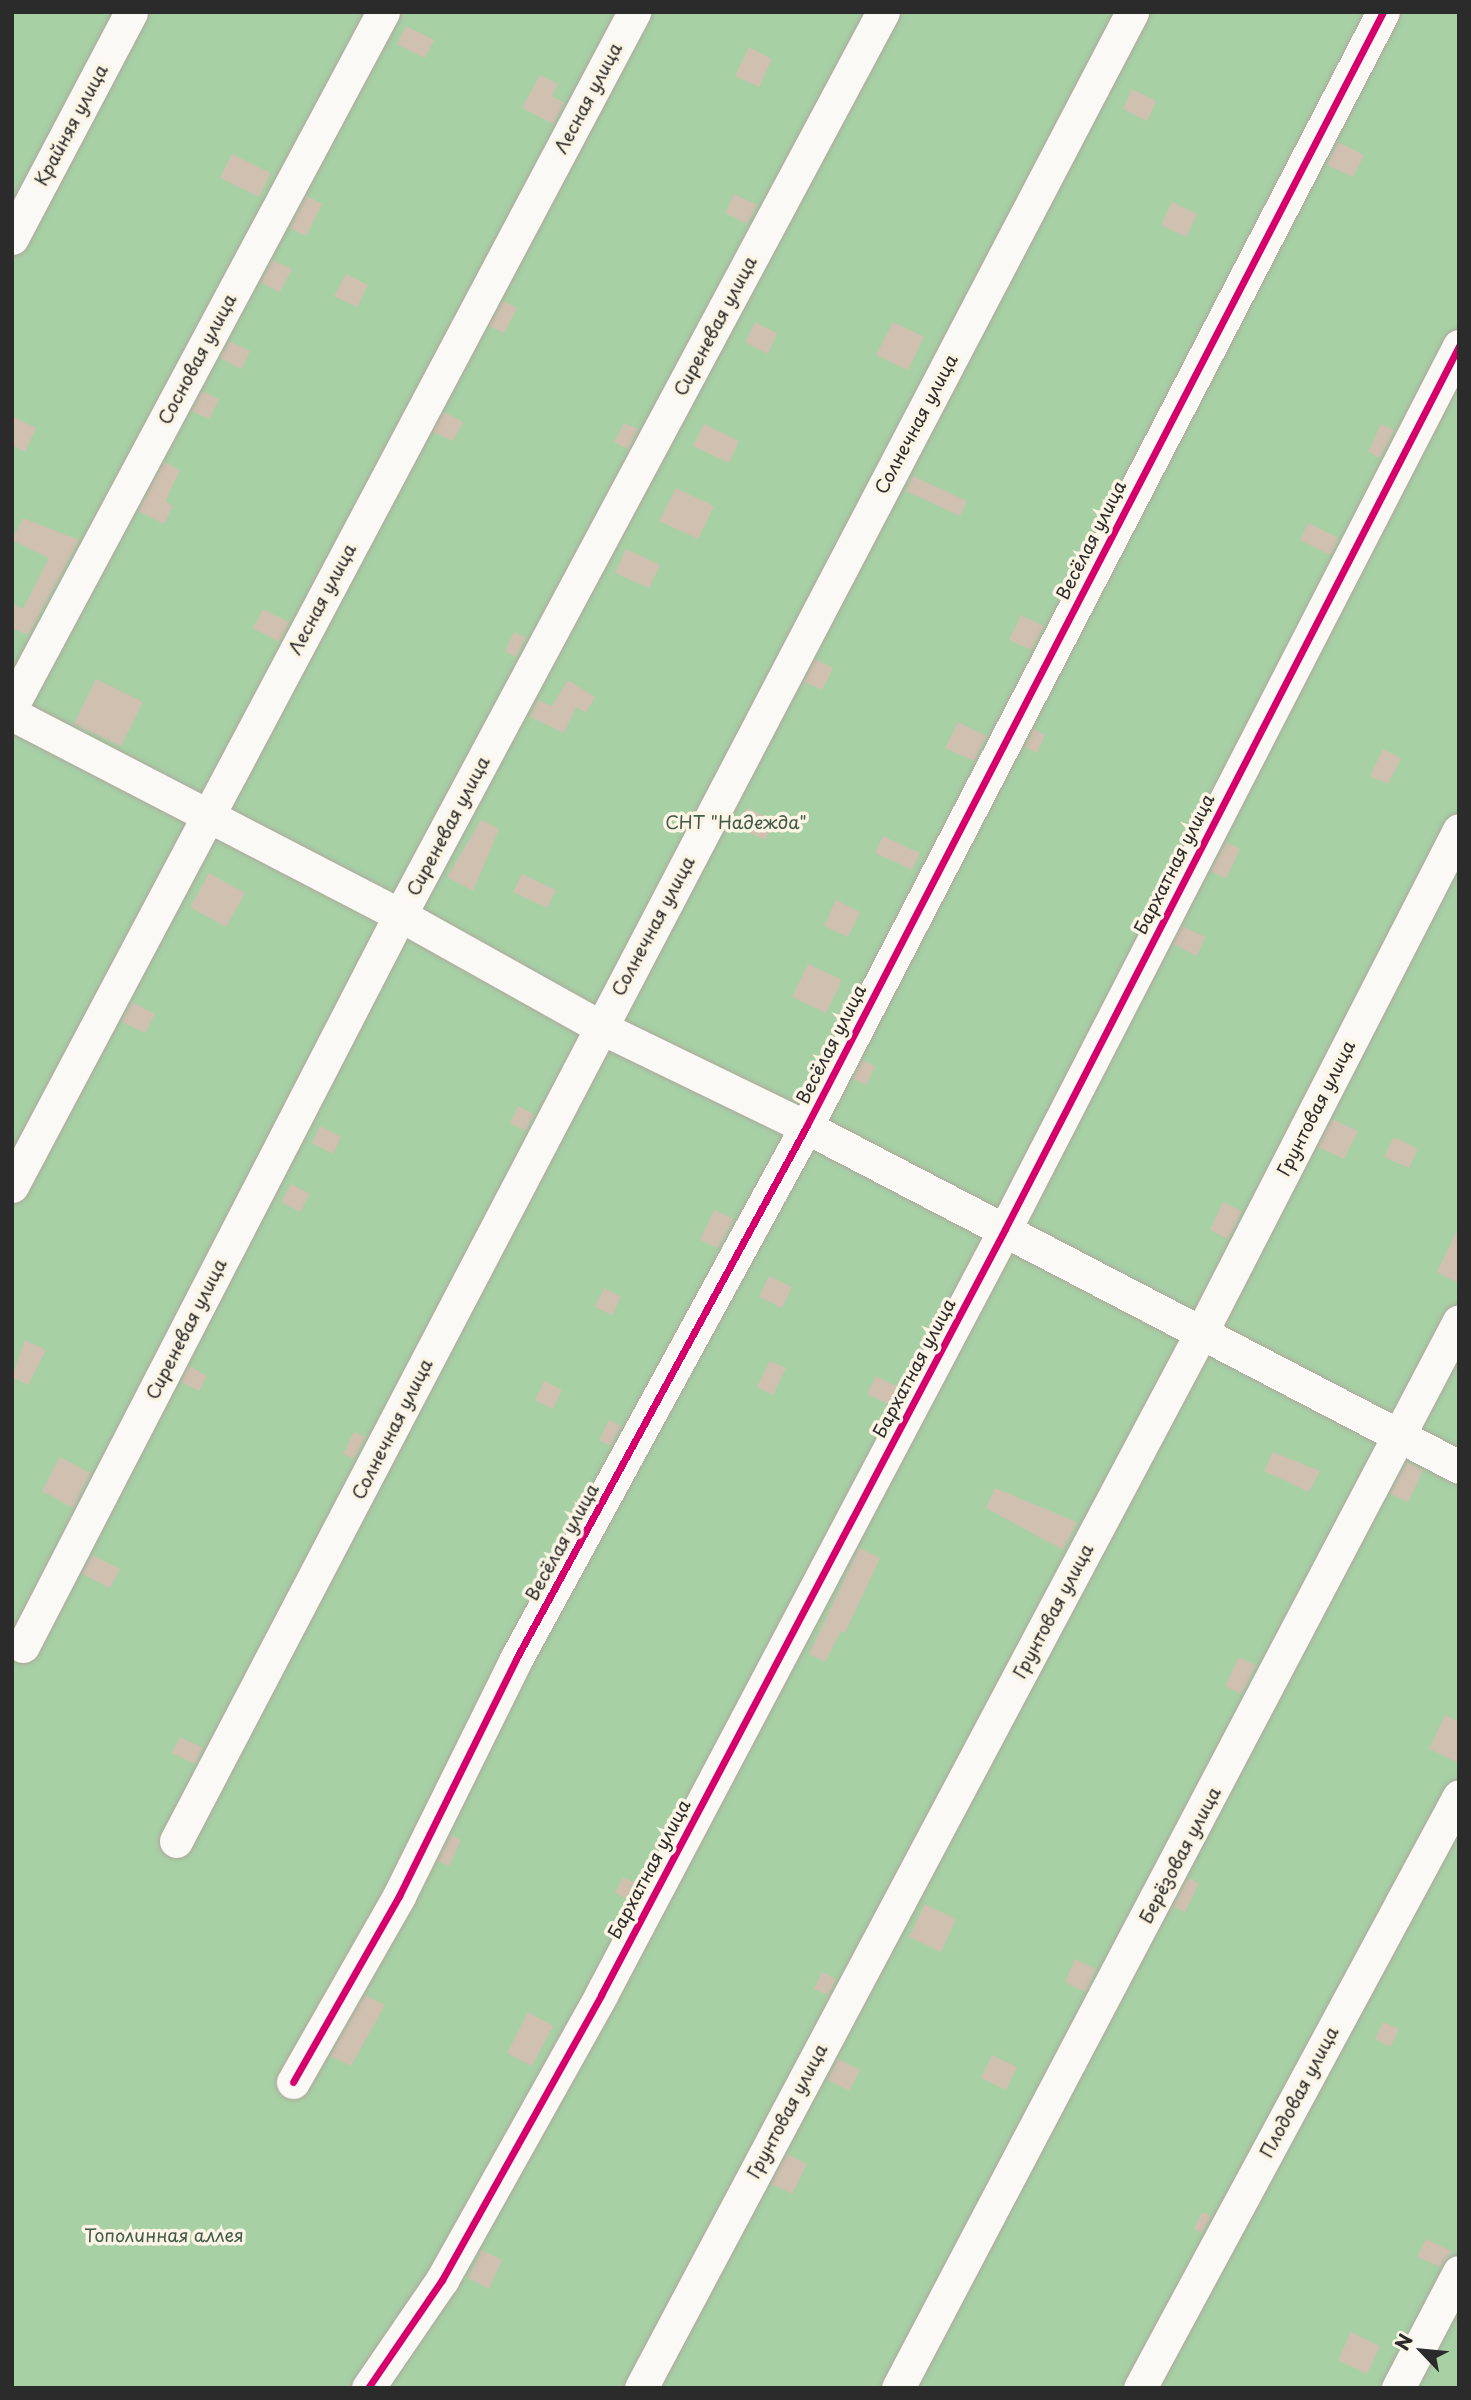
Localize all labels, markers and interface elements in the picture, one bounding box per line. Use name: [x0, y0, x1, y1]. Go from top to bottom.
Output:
street label: Лесная улица: [549, 38, 627, 158]
street label: Крайняя улица: [30, 60, 112, 190]
street label: Сиреневая улица: [669, 252, 761, 400]
street label: Сосновая улица: [153, 290, 241, 428]
street label: Солнечная улица: [870, 350, 962, 498]
street label: Весёлая улица: [1052, 477, 1130, 603]
street label: Лесная улица: [283, 539, 361, 659]
street label: Сиреневая улица: [402, 752, 494, 900]
street label: Бархатная улица: [1129, 790, 1219, 938]
park label: СНТ "Надежда": [665, 811, 807, 833]
street label: Солнечная улица: [607, 852, 699, 1000]
street label: Весёлая улица: [792, 981, 870, 1107]
street label: Грунтовая улица: [1272, 1036, 1360, 1180]
street label: Сиреневая улица: [141, 1255, 231, 1403]
street label: Бархатная улица: [868, 1294, 960, 1442]
street label: Солнечная улица: [347, 1355, 437, 1503]
street label: Весёлая улица: [521, 1480, 603, 1604]
street label: Грунтовая улица: [1008, 1540, 1098, 1682]
street label: Берёзовая улица: [1135, 1783, 1225, 1927]
street label: Бархатная улица: [603, 1795, 695, 1943]
street label: Плодовая улица: [1255, 2023, 1343, 2161]
street label: Грунтовая улица: [742, 2040, 832, 2182]
park label: Тополинная аллея: [84, 2224, 244, 2246]
north arrow: [1387, 2316, 1457, 2386]
text: N: [1387, 2329, 1419, 2355]

